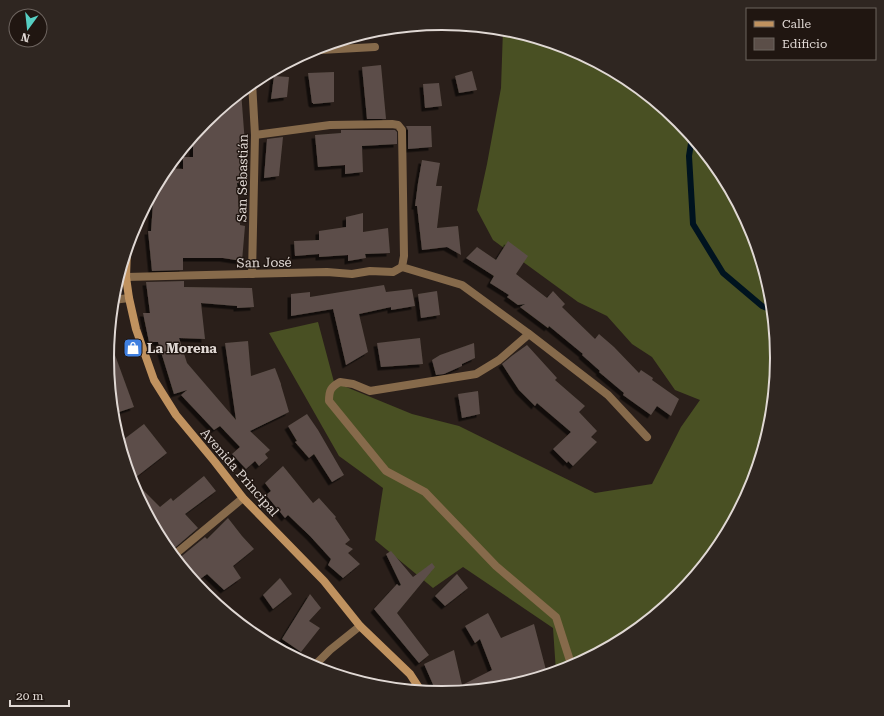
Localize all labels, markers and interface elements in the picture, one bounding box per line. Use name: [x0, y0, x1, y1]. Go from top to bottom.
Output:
north arrow: [8, 8, 48, 48]
legend: [746, 8, 876, 60]
text: Calle: [782, 17, 812, 31]
text: N: [19, 30, 31, 45]
text: Edificio: [782, 37, 827, 51]
street label: San Sebastián: [234, 133, 251, 222]
street label: San José: [236, 255, 292, 270]
shop icon: La Morena: [122, 337, 144, 359]
place label: La Morena: [147, 341, 217, 356]
street label: Avenida Principal: [197, 425, 282, 519]
scale bar: [10, 682, 69, 708]
text: 20 m: [16, 689, 43, 703]

